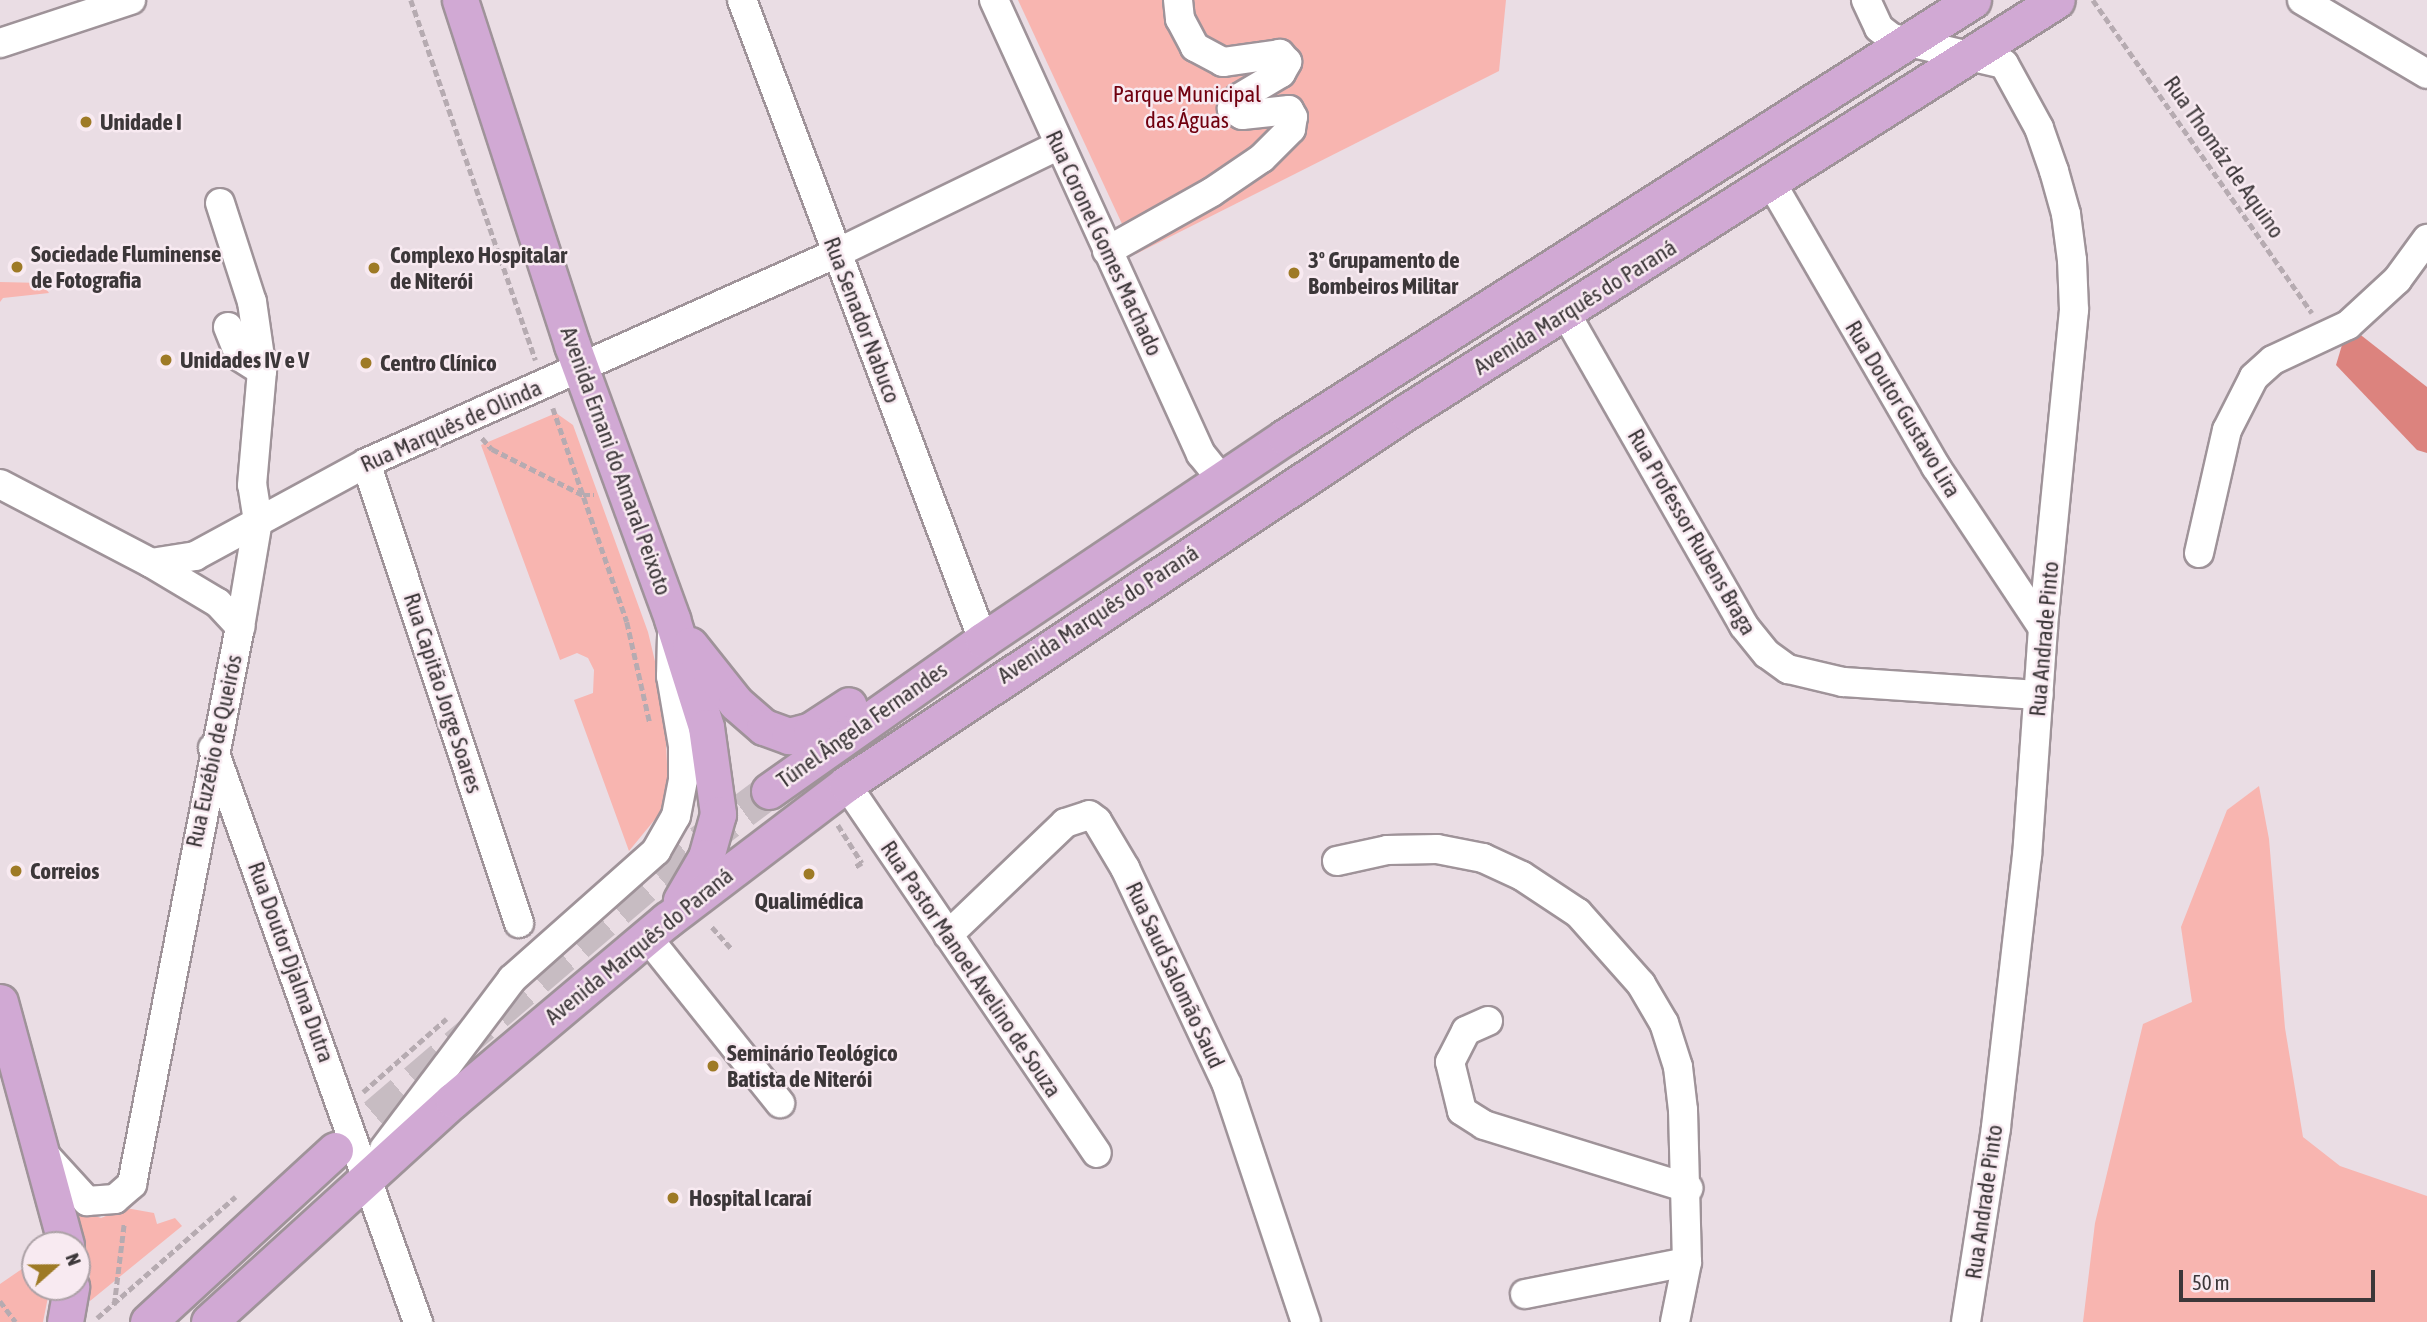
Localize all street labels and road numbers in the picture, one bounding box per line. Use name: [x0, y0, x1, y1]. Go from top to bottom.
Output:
street label: Rua Thomáz de Aquino: [2158, 71, 2290, 243]
street label: Rua Coronel Gomes Machado: [1040, 126, 1168, 360]
street label: Rua Senador Nabuco: [818, 233, 906, 407]
street label: Avenida Marquês do Paraná: [1468, 233, 1682, 381]
street label: Rua Doutor Gustavo Lira: [1839, 316, 1967, 502]
street label: Avenida Ernani do Amaral Peixoto: [555, 323, 677, 599]
street label: Rua Marquês de Olinda: [356, 374, 546, 478]
street label: Rua Professor Rubens Braga: [1622, 424, 1762, 640]
street label: Avenida Marquês do Paraná: [992, 539, 1204, 689]
street label: Rua Andrade Pinto: [2023, 560, 2065, 718]
street label: Rua Capitão Jorge Soares: [398, 589, 488, 797]
street label: Rua Euzébio de Queirós: [180, 652, 248, 850]
street label: Túnel Ângela Fernandes: [771, 656, 953, 794]
street label: Rua Pastor Manoel Avelino de Souza: [875, 835, 1067, 1103]
street label: Rua Doutor Djalma Dutra: [242, 858, 340, 1066]
street label: Avenida Marquês do Paraná: [539, 862, 739, 1030]
street label: Rua Saud Salomão Saud: [1120, 877, 1230, 1073]
street label: Rua Andrade Pinto: [1959, 1123, 2009, 1281]

